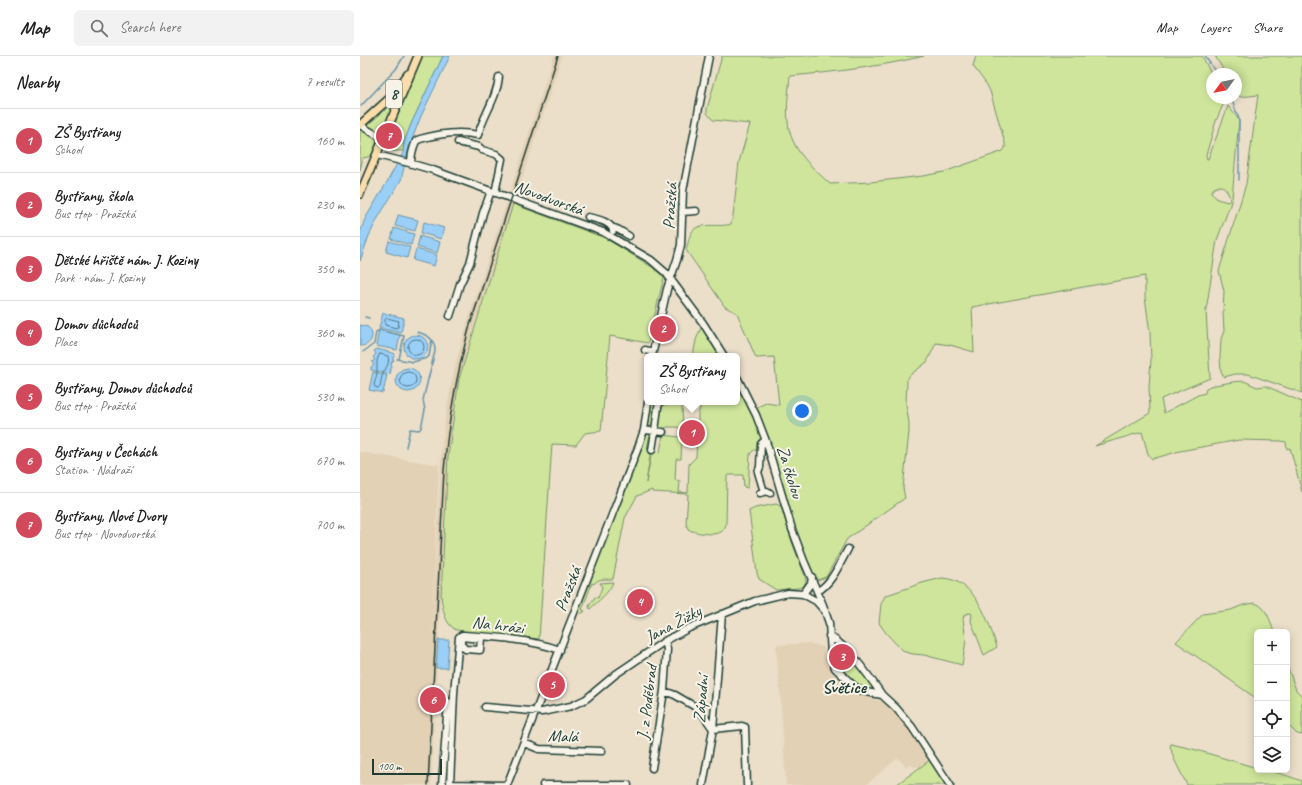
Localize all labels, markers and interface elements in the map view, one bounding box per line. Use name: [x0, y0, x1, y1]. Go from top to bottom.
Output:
search box: [74, 10, 354, 46]
text: Map: [20, 16, 50, 40]
icon: search: [88, 17, 110, 39]
text: Search here: [120, 18, 181, 37]
text: Map: [1156, 19, 1178, 36]
text: Layers: [1200, 19, 1231, 36]
text: Share: [1253, 19, 1282, 36]
north arrow: [1206, 68, 1242, 104]
text: Nearby: [16, 72, 59, 93]
text: 7 results: [306, 74, 344, 90]
road number: 8: [386, 80, 402, 108]
pin: 7: [376, 121, 402, 151]
text: ZŠ Bystřany: [54, 123, 120, 142]
text: 1: [26, 133, 32, 149]
text: 160 m: [316, 133, 344, 149]
text: School: [54, 142, 82, 158]
street label: Novodvorská: [512, 176, 588, 221]
street label: Pražská: [658, 181, 682, 230]
text: Bystřany, škola: [54, 187, 133, 206]
text: 2: [26, 197, 32, 213]
text: 230 m: [316, 197, 344, 213]
text: Bus stop · Pražská: [54, 206, 135, 222]
text: Dětské hřiště nám. J. Koziny: [54, 251, 198, 270]
text: 3: [26, 261, 32, 277]
text: 350 m: [316, 261, 344, 277]
text: Park · nám. J. Koziny: [54, 270, 145, 286]
pin: 2: [650, 314, 676, 344]
text: Domov důchodců: [54, 315, 137, 334]
text: 4: [26, 325, 32, 341]
text: 360 m: [316, 325, 344, 341]
text: Place: [54, 334, 77, 350]
popup: [644, 353, 740, 405]
text: ZŠ Bystřany: [659, 362, 725, 381]
text: Bystřany, Domov důchodců: [54, 379, 191, 398]
text: School: [659, 381, 687, 397]
text: 5: [26, 389, 32, 405]
text: 530 m: [316, 389, 344, 405]
text: Bus stop · Pražská: [54, 398, 135, 414]
your location: [792, 401, 812, 421]
pin: 1: [679, 418, 705, 448]
text: Bystřany v Čechách: [54, 443, 157, 462]
street label: Za školou: [772, 443, 808, 502]
text: 6: [26, 453, 32, 469]
text: 670 m: [316, 453, 344, 469]
text: Station · Nádraží: [54, 462, 132, 478]
text: Bystřany, Nové Dvory: [54, 507, 166, 526]
text: 7: [26, 517, 32, 533]
text: 700 m: [316, 517, 344, 533]
text: Bus stop · Novodvorská: [54, 526, 155, 542]
street label: Pražská: [550, 562, 587, 614]
pin: 4: [627, 587, 653, 617]
street label: Jana Žižky: [640, 600, 706, 648]
street label: Na hrázi: [471, 611, 527, 639]
map controls: [1254, 629, 1290, 773]
button: +: [1254, 629, 1290, 665]
pin: 3: [829, 642, 855, 672]
street label: J. z Poděbrad: [632, 661, 662, 742]
button: −: [1254, 665, 1290, 701]
pin: 5: [539, 670, 565, 700]
street label: Západní: [688, 671, 714, 724]
district label: Světice: [822, 675, 868, 699]
pin: 6: [420, 685, 446, 715]
button: locate: [1254, 701, 1290, 737]
street label: Malá: [548, 725, 580, 747]
button: layers: [1254, 737, 1290, 773]
scale bar: [372, 757, 442, 776]
text: 100 m: [378, 759, 402, 773]

